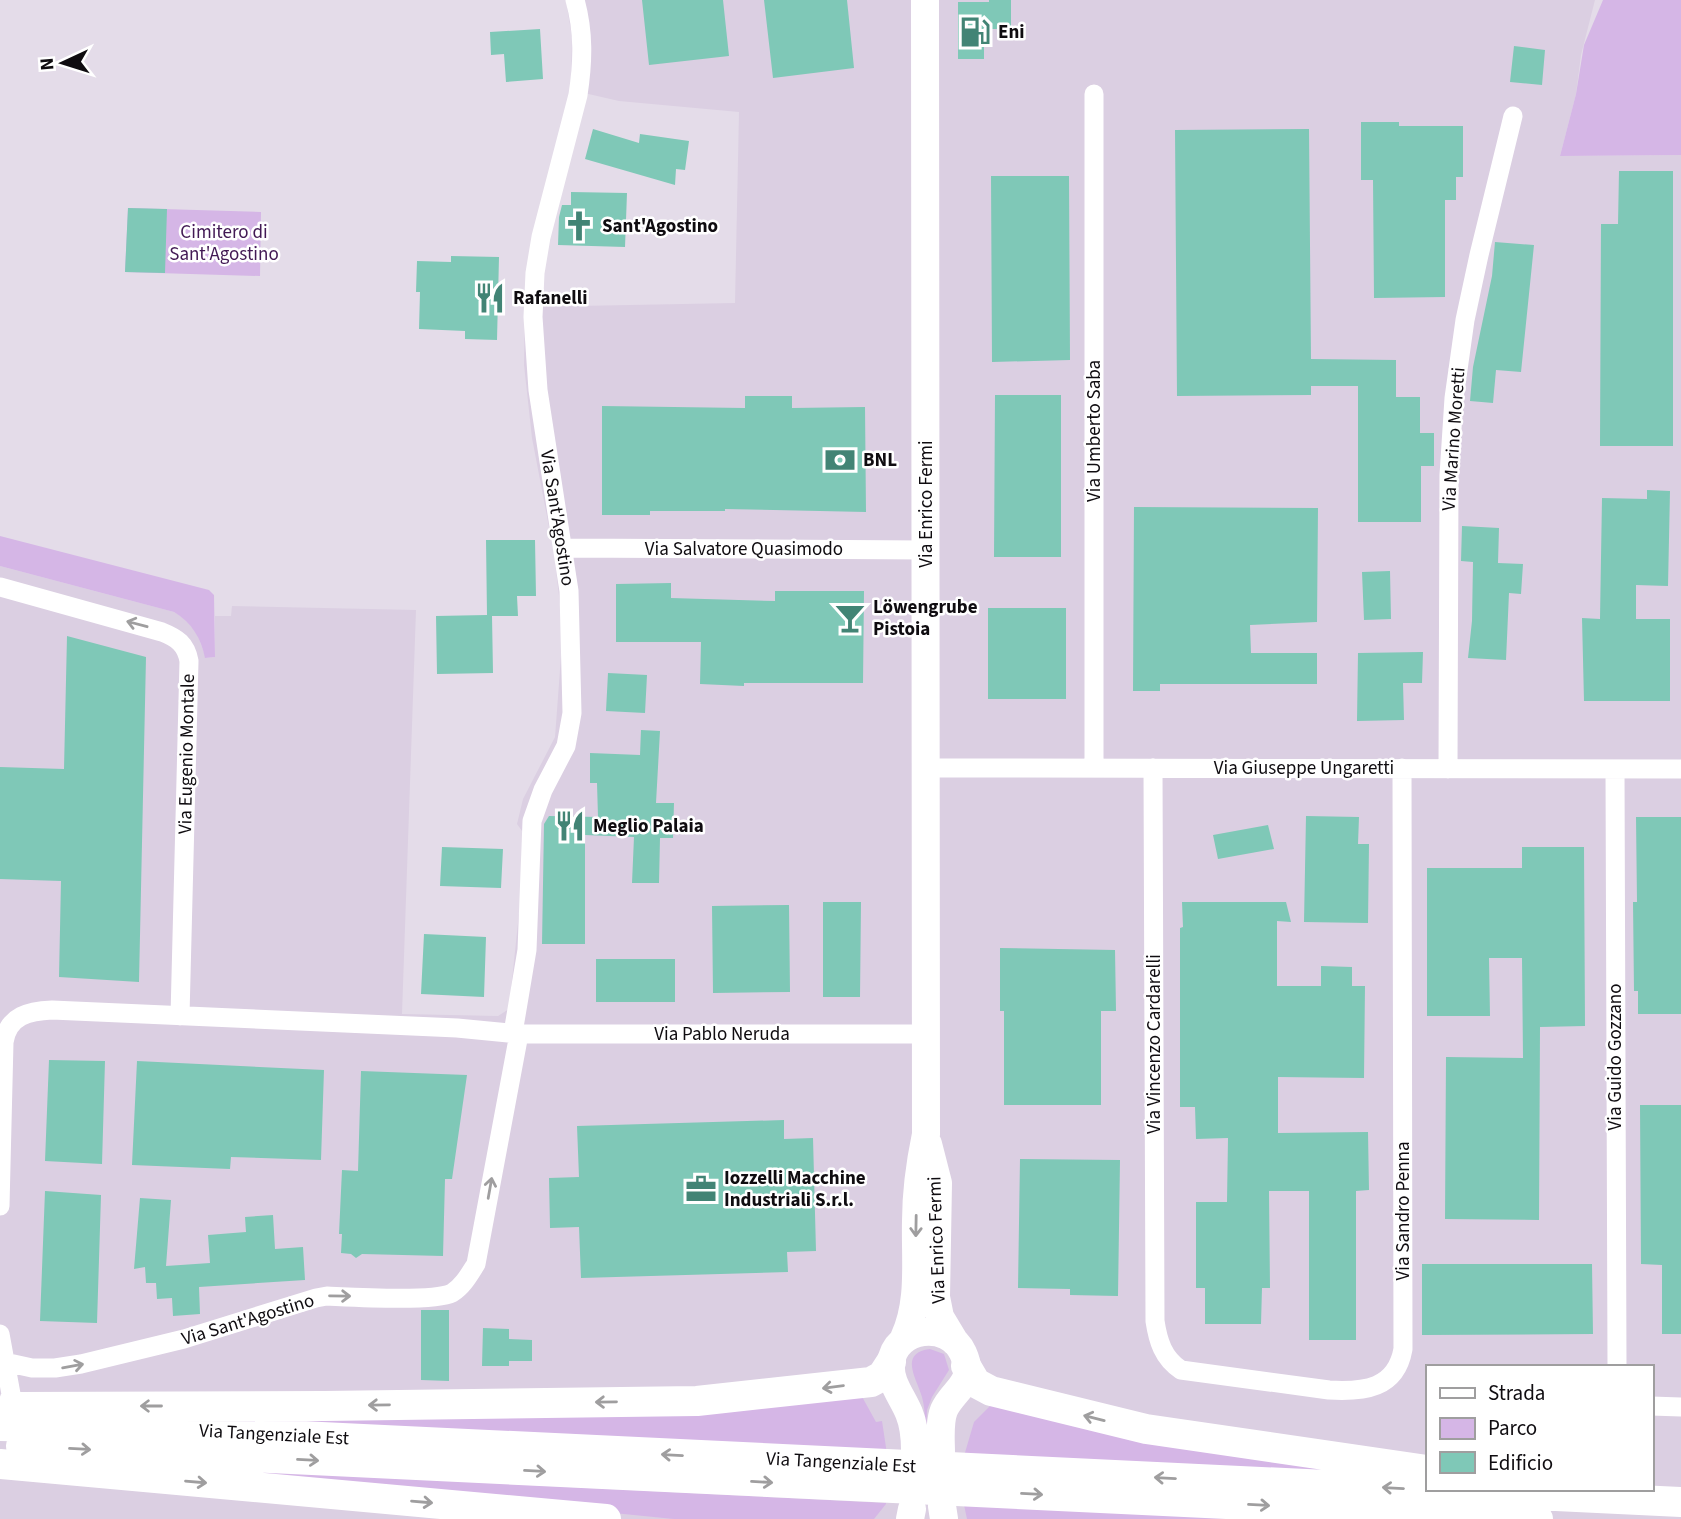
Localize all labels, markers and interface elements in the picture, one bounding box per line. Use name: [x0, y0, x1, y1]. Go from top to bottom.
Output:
fuel station icon: Eni: [958, 15, 992, 49]
place label: Eni: [998, 19, 1025, 46]
north arrow: [28, 28, 98, 98]
text: N: [34, 57, 61, 71]
church icon: Sant'Agostino: [562, 209, 596, 243]
place label: Sant'Agostino: [602, 213, 718, 240]
park label: Cimitero di Sant'Agostino: [169, 219, 279, 268]
restaurant icon: Rafanelli: [473, 281, 507, 315]
place label: Rafanelli: [513, 285, 587, 312]
street label: Via Umberto Saba: [1081, 360, 1108, 502]
street label: Via Marino Moretti: [1436, 366, 1472, 512]
street label: Via Enrico Fermi: [913, 440, 940, 568]
bank icon: BNL: [823, 443, 857, 477]
place label: BNL: [863, 447, 897, 474]
street label: Via Sant'Agostino: [533, 448, 581, 588]
street label: Via Salvatore Quasimodo: [645, 536, 843, 563]
place label: Löwengrube Pistoia: [873, 594, 978, 643]
bar icon: Löwengrube Pistoia: [833, 601, 867, 635]
one-way arrow: [126, 617, 148, 630]
street label: Via Eugenio Montale: [172, 674, 202, 834]
street label: Via Giuseppe Ungaretti: [1214, 755, 1394, 782]
restaurant icon: Meglio Palaia: [553, 809, 587, 843]
place label: Meglio Palaia: [593, 813, 704, 840]
street label: Via Vincenzo Cardarelli: [1141, 954, 1168, 1134]
street label: Via Guido Gozzano: [1602, 983, 1629, 1131]
street label: Via Pablo Neruda: [654, 1021, 790, 1048]
street label: Via Sandro Penna: [1390, 1141, 1417, 1281]
place label: Iozzelli Macchine Industriali S.r.l.: [724, 1165, 866, 1214]
office icon: Iozzelli Macchine Industriali S.r.l.: [684, 1172, 718, 1206]
street label: Via Enrico Fermi: [921, 1176, 953, 1304]
one-way arrow: [483, 1177, 497, 1200]
one-way arrow: [909, 1215, 923, 1238]
street label: Via Sant'Agostino: [178, 1287, 318, 1353]
one-way arrow: [329, 1290, 352, 1303]
one-way arrow: [61, 1358, 84, 1372]
legend: [1426, 1365, 1653, 1491]
text: Strada: [1488, 1378, 1545, 1408]
one-way arrow: [822, 1380, 845, 1393]
one-way arrow: [595, 1395, 618, 1409]
one-way arrow: [140, 1399, 163, 1413]
one-way arrow: [368, 1399, 391, 1412]
one-way arrow: [1083, 1411, 1106, 1424]
text: Parco: [1488, 1413, 1537, 1443]
street label: Via Tangenziale Est: [198, 1418, 350, 1452]
one-way arrow: [69, 1443, 91, 1456]
street label: Via Tangenziale Est: [765, 1446, 917, 1480]
one-way arrow: [661, 1448, 684, 1461]
text: Edificio: [1488, 1448, 1553, 1478]
one-way arrow: [296, 1453, 319, 1466]
one-way arrow: [523, 1464, 546, 1477]
one-way arrow: [1154, 1471, 1177, 1484]
one-way arrow: [750, 1475, 773, 1488]
one-way arrow: [184, 1476, 206, 1489]
one-way arrow: [1381, 1481, 1404, 1494]
one-way arrow: [1020, 1487, 1043, 1500]
one-way arrow: [410, 1496, 433, 1509]
one-way arrow: [1248, 1499, 1271, 1512]

